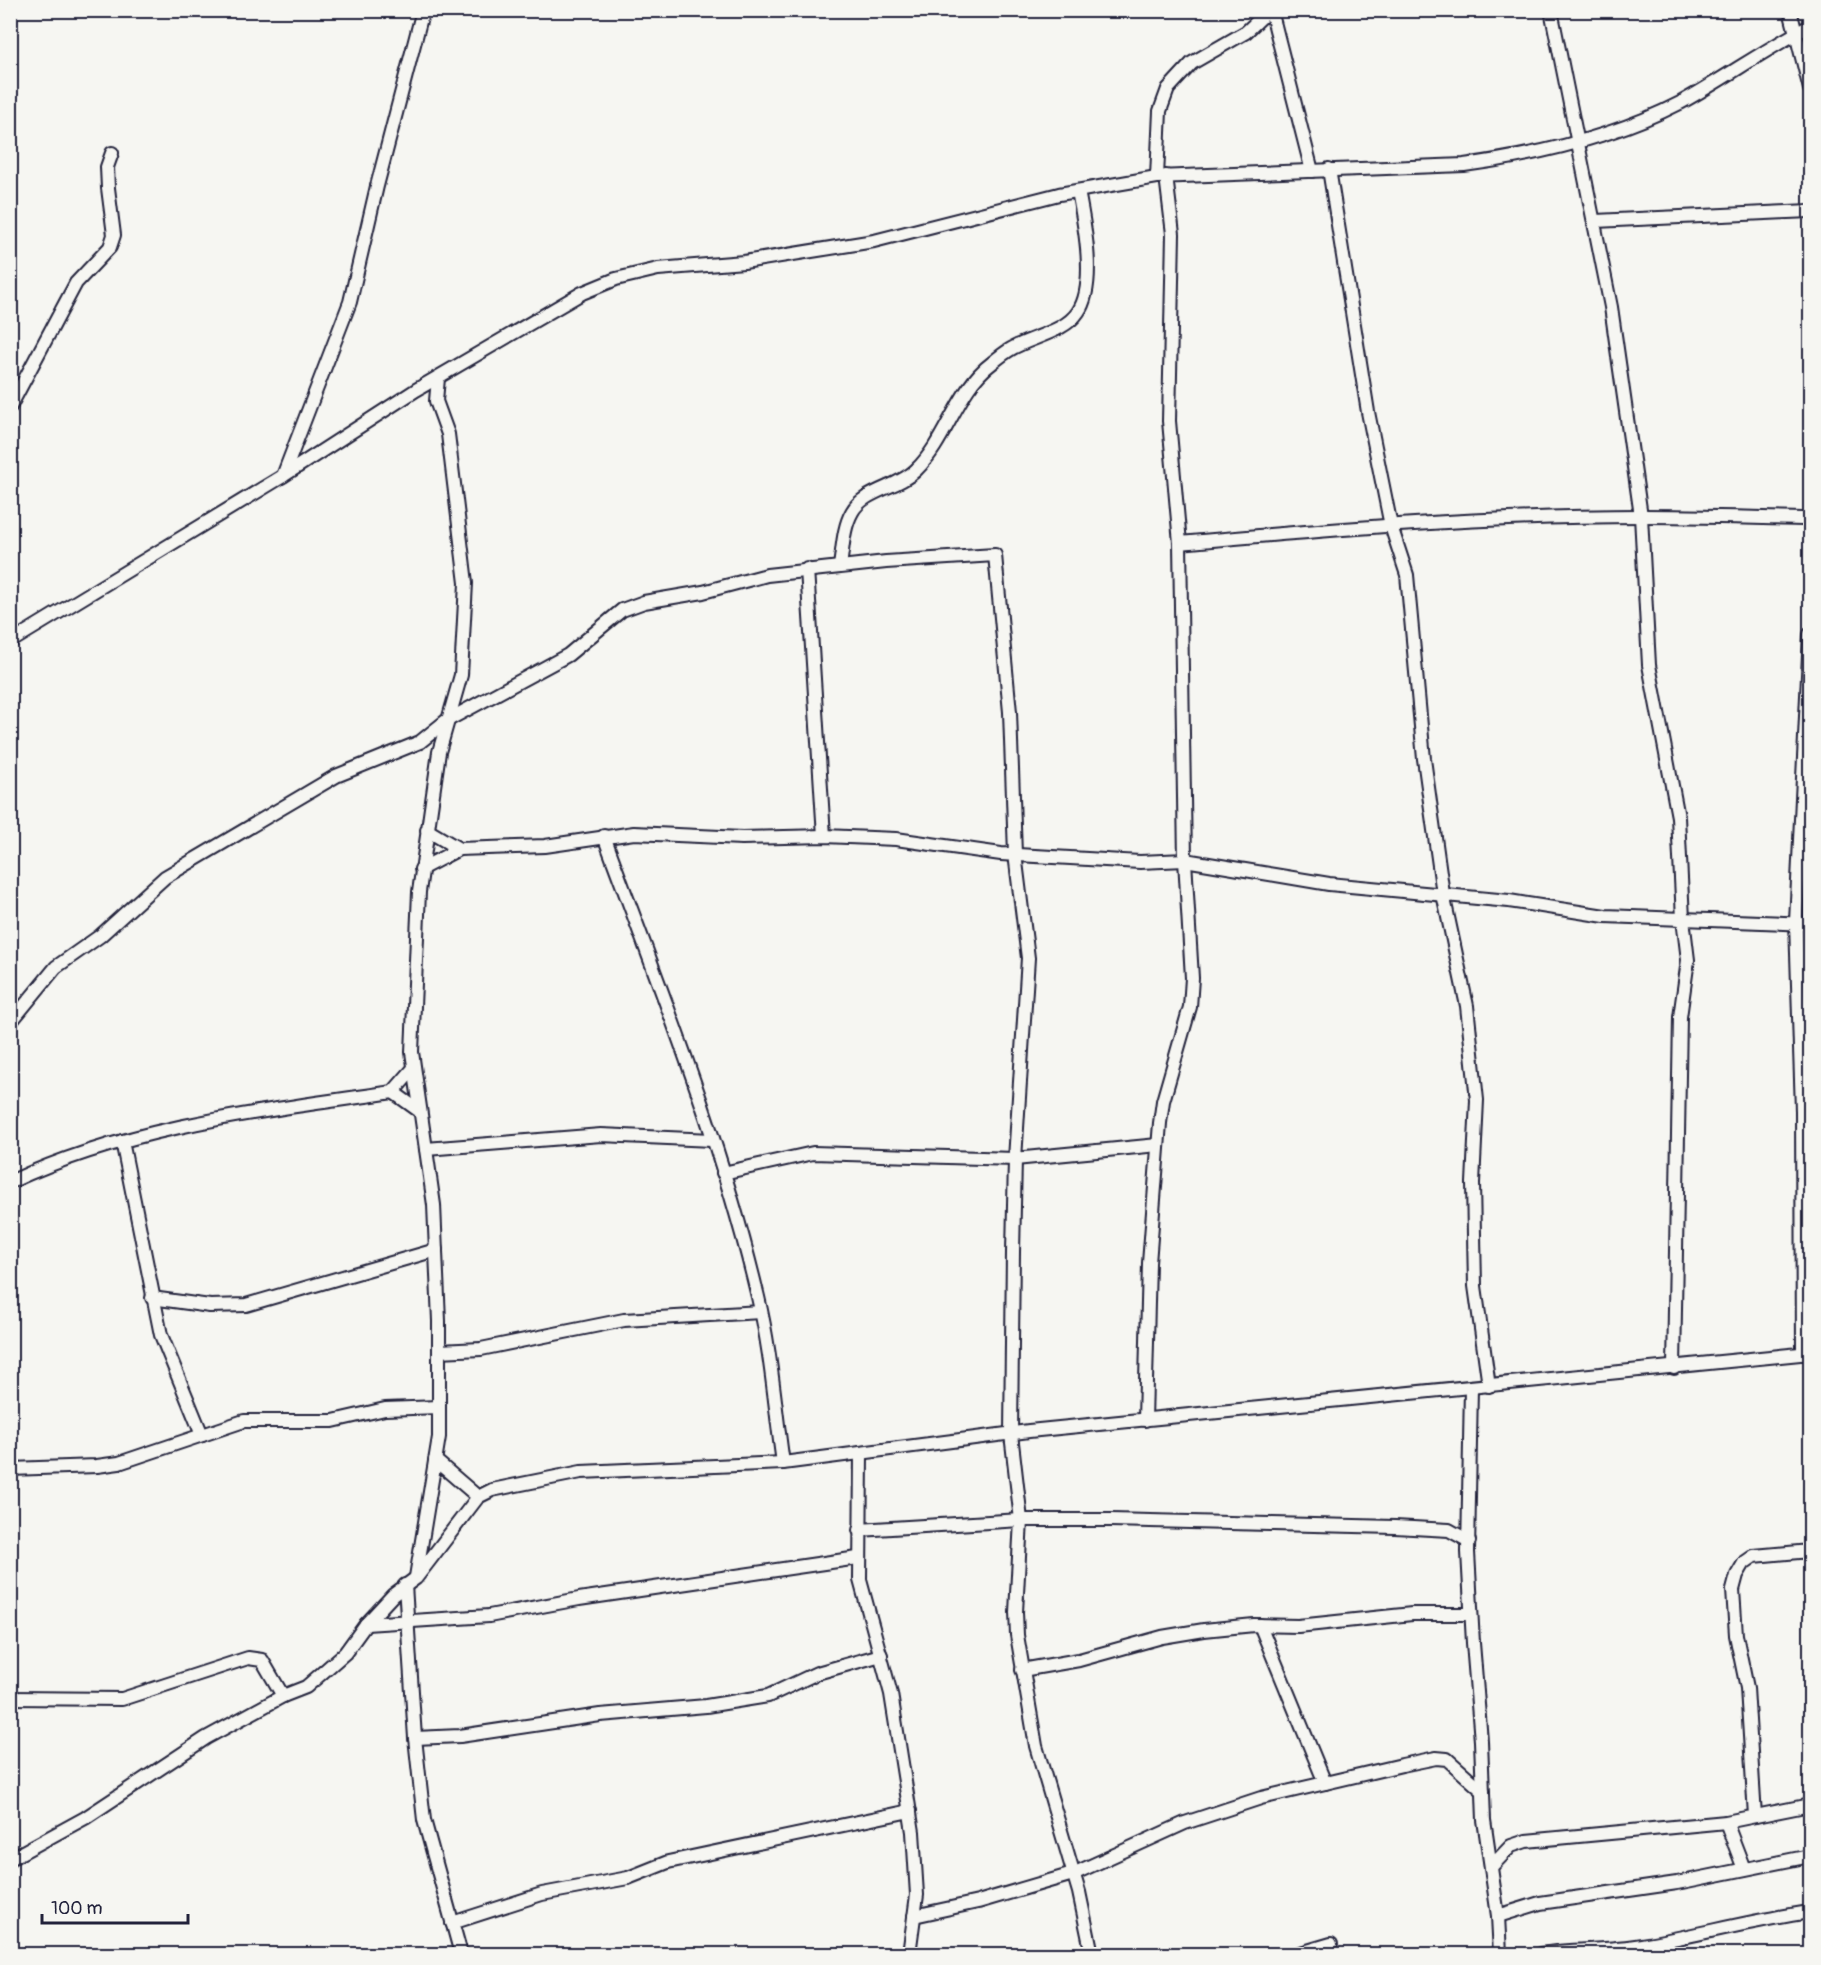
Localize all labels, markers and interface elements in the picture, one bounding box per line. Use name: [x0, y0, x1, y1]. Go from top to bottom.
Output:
scale bar: [42, 1887, 188, 1925]
text: 100 m: [51, 1897, 103, 1920]

